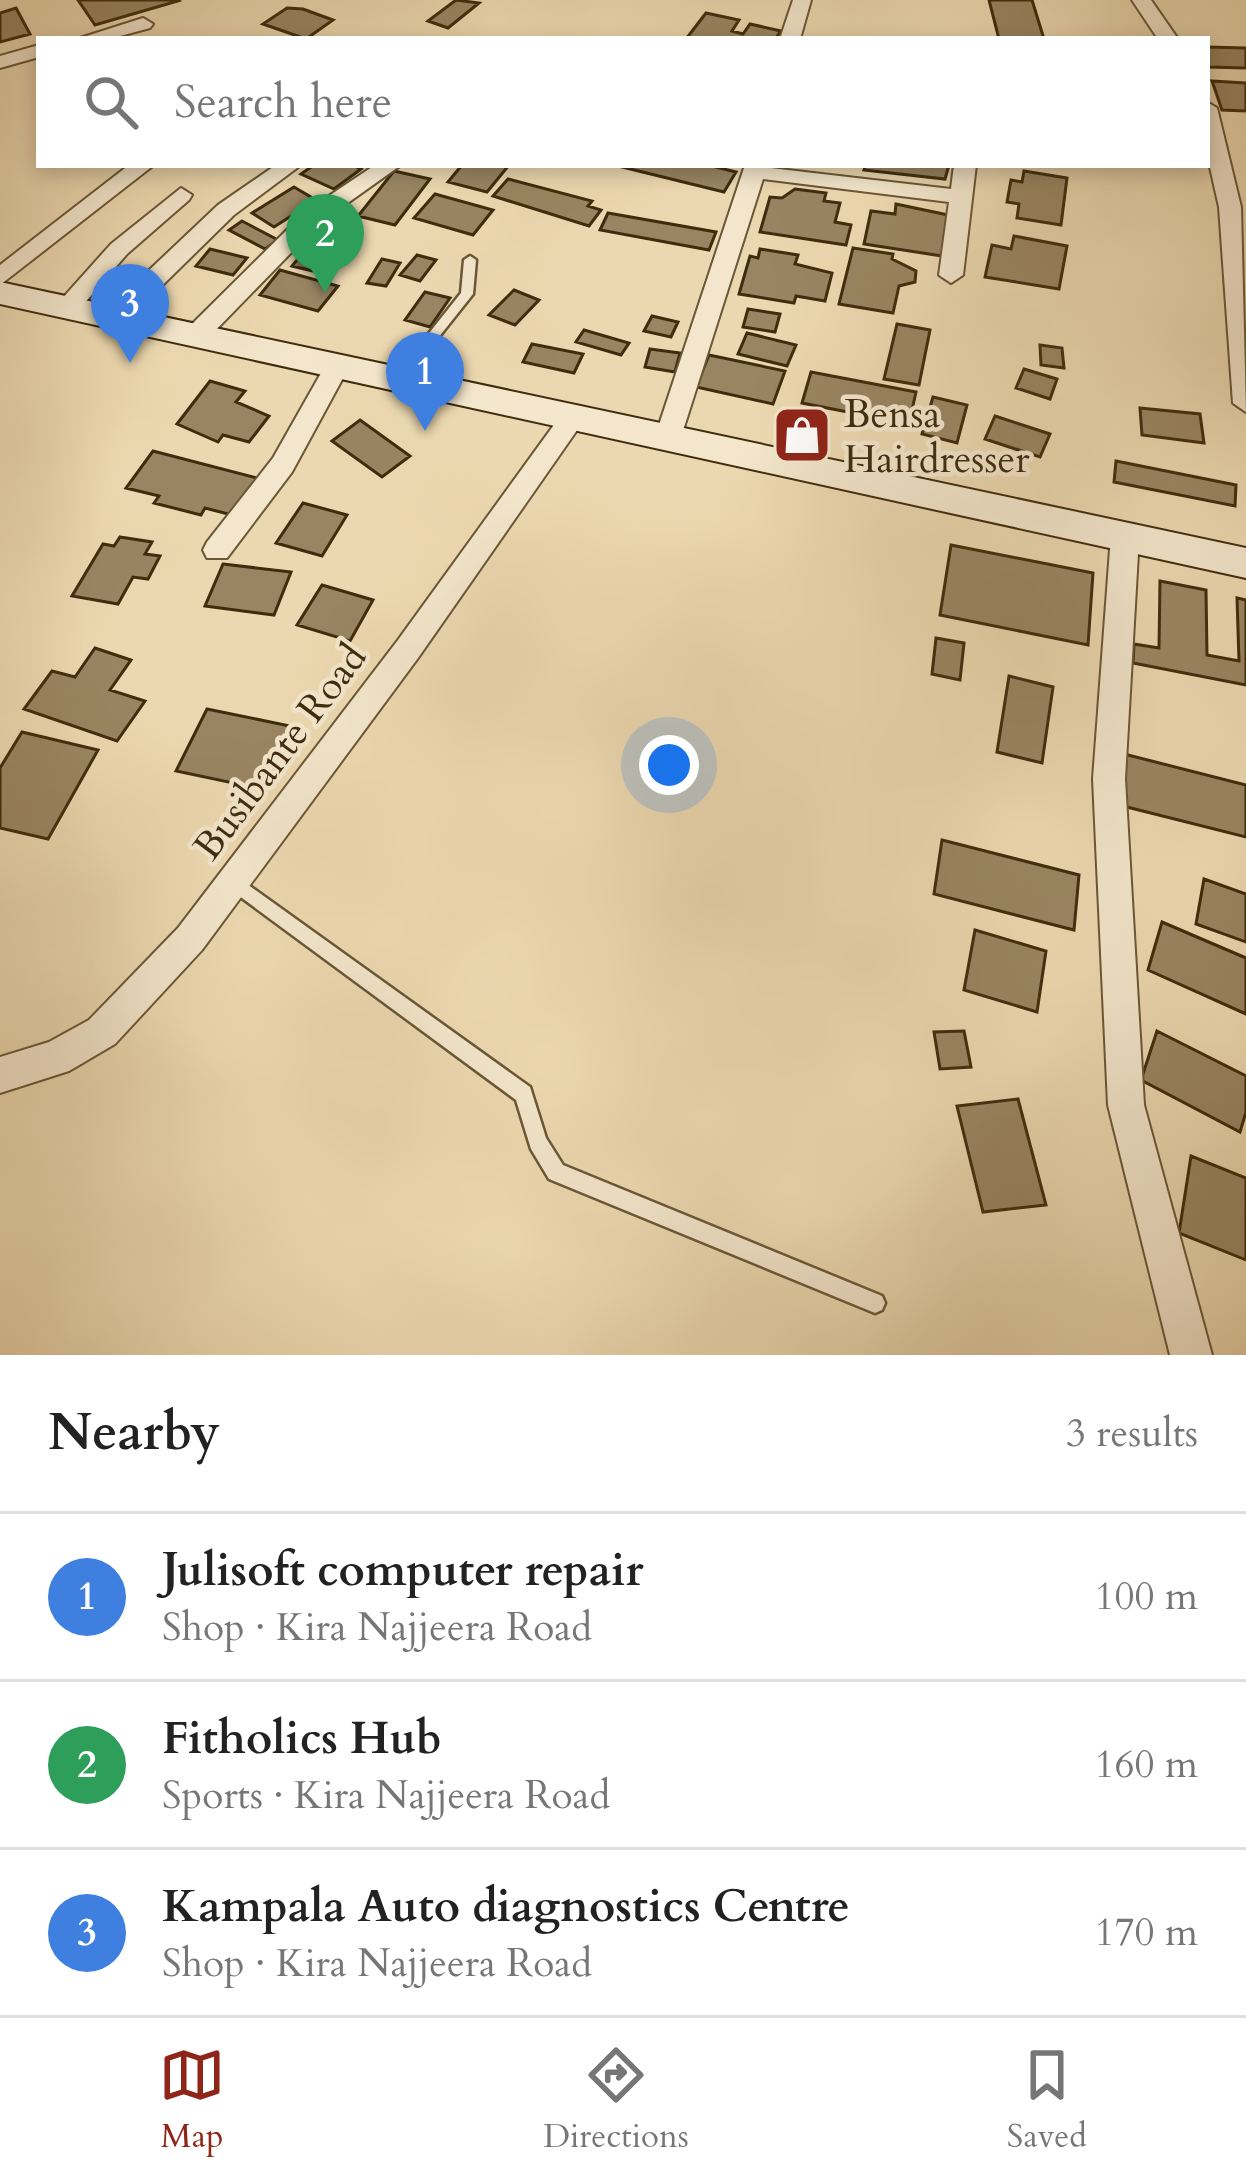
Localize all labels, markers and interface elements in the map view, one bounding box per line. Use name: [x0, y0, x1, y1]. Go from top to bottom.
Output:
search box: [36, 36, 1210, 168]
icon: search: [78, 69, 144, 135]
text: Search here: [174, 72, 392, 133]
pin: 2: [286, 194, 364, 293]
pin: 3: [91, 264, 169, 363]
pin: 1: [386, 332, 464, 431]
place label: Bensa Hairdresser: [844, 388, 1030, 486]
shop icon: Bensa Hairdresser: [771, 404, 833, 466]
street label: Busibante Road: [181, 633, 379, 871]
your location: [639, 735, 699, 795]
text: Nearby: [48, 1398, 220, 1468]
text: 3 results: [1066, 1407, 1198, 1460]
text: Julisoft computer repair: [162, 1540, 643, 1601]
text: 1: [77, 1570, 97, 1623]
text: 100 m: [1095, 1570, 1198, 1623]
text: Shop · Kira Najjeera Road: [162, 1601, 592, 1654]
text: Fitholics Hub: [162, 1708, 442, 1769]
text: 2: [77, 1738, 97, 1791]
text: 160 m: [1095, 1738, 1198, 1791]
text: Sports · Kira Najjeera Road: [162, 1769, 610, 1822]
text: Kampala Auto diagnostics Centre: [162, 1876, 850, 1937]
text: 3: [77, 1906, 97, 1959]
text: 170 m: [1095, 1906, 1198, 1959]
text: Shop · Kira Najjeera Road: [162, 1937, 592, 1990]
tab: Map: [159, 2042, 225, 2159]
tab: Directions: [543, 2042, 689, 2159]
tab: Saved: [1007, 2042, 1087, 2159]

